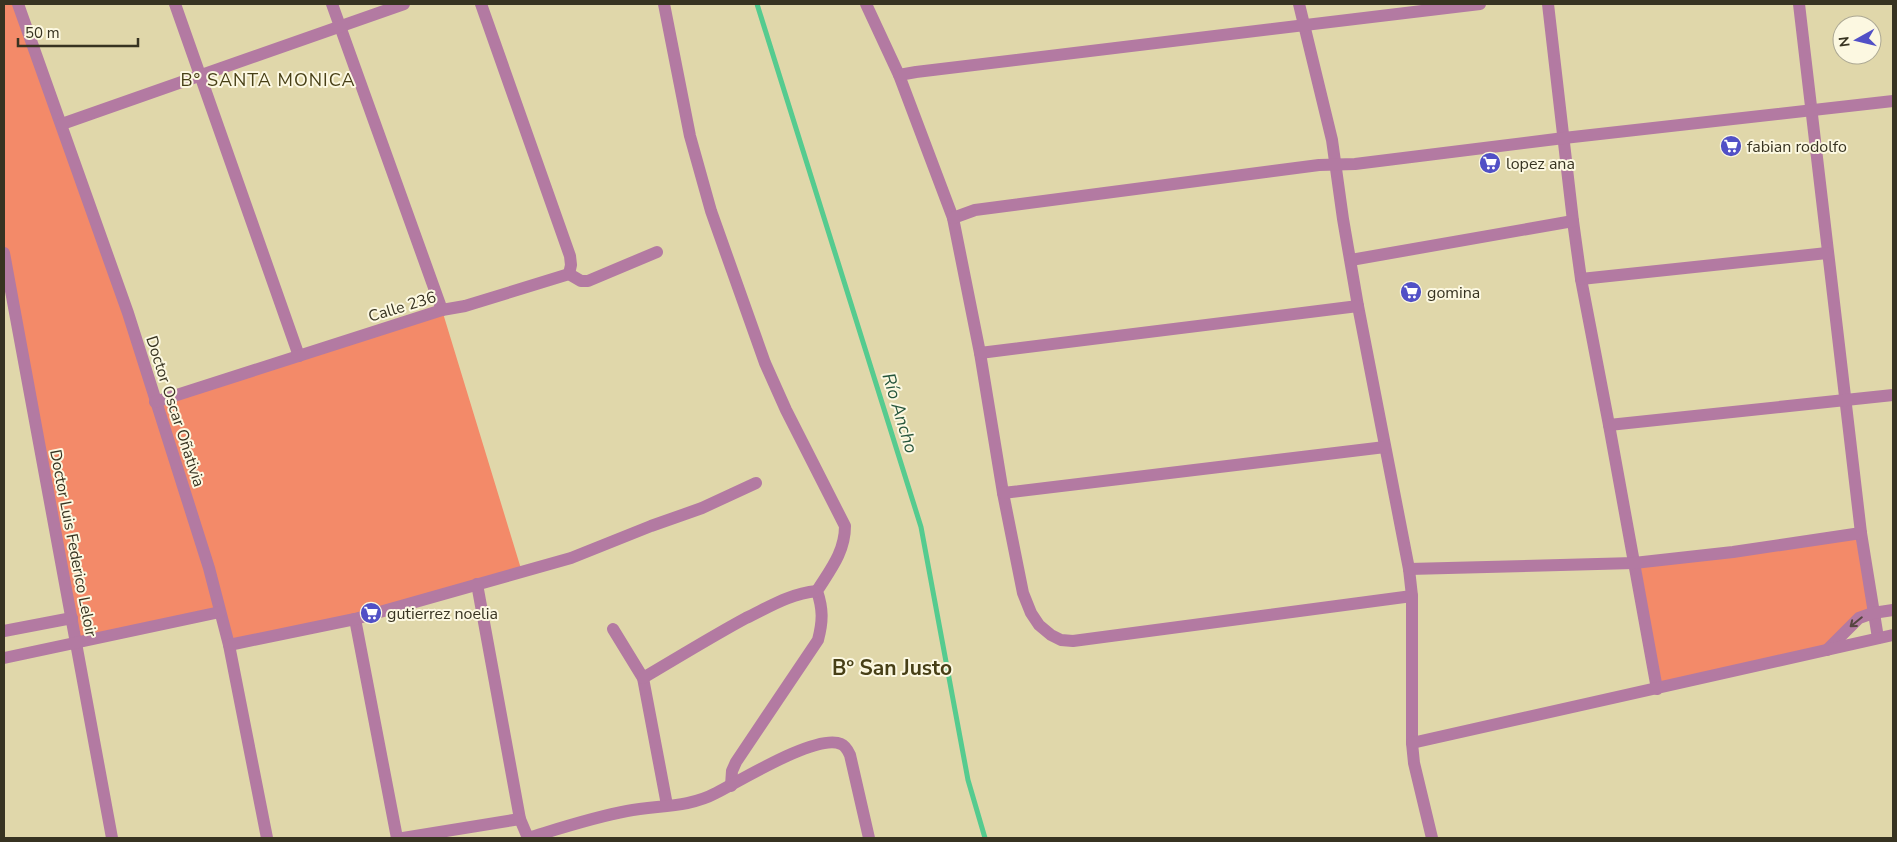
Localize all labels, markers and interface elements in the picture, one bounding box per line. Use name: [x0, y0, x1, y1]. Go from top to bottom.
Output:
scale bar: [18, 15, 138, 47]
north arrow: [1832, 15, 1882, 65]
text: 50 m: [25, 23, 60, 43]
text: N: [1834, 35, 1855, 48]
district label: B° SANTA MONICA: [180, 68, 356, 92]
supermarket icon: fabian rodolfo: [1719, 134, 1743, 158]
place label: fabian rodolfo: [1747, 136, 1847, 158]
supermarket icon: lopez ana: [1478, 151, 1502, 175]
place label: lopez ana: [1506, 153, 1575, 175]
supermarket icon: gomina: [1399, 280, 1423, 304]
place label: gomina: [1427, 282, 1480, 304]
street label: Calle 236: [366, 286, 439, 328]
street label: Doctor Oscar Oñativia: [140, 333, 210, 490]
water label: Río Ancho: [876, 370, 924, 456]
street label: Doctor Luis Federico Leloir: [44, 448, 102, 639]
supermarket icon: gutierrez noelia: [359, 601, 383, 625]
place label: gutierrez noelia: [387, 603, 498, 625]
one-way arrow: [1849, 616, 1862, 627]
district label: Bº San Justo: [832, 654, 952, 682]

